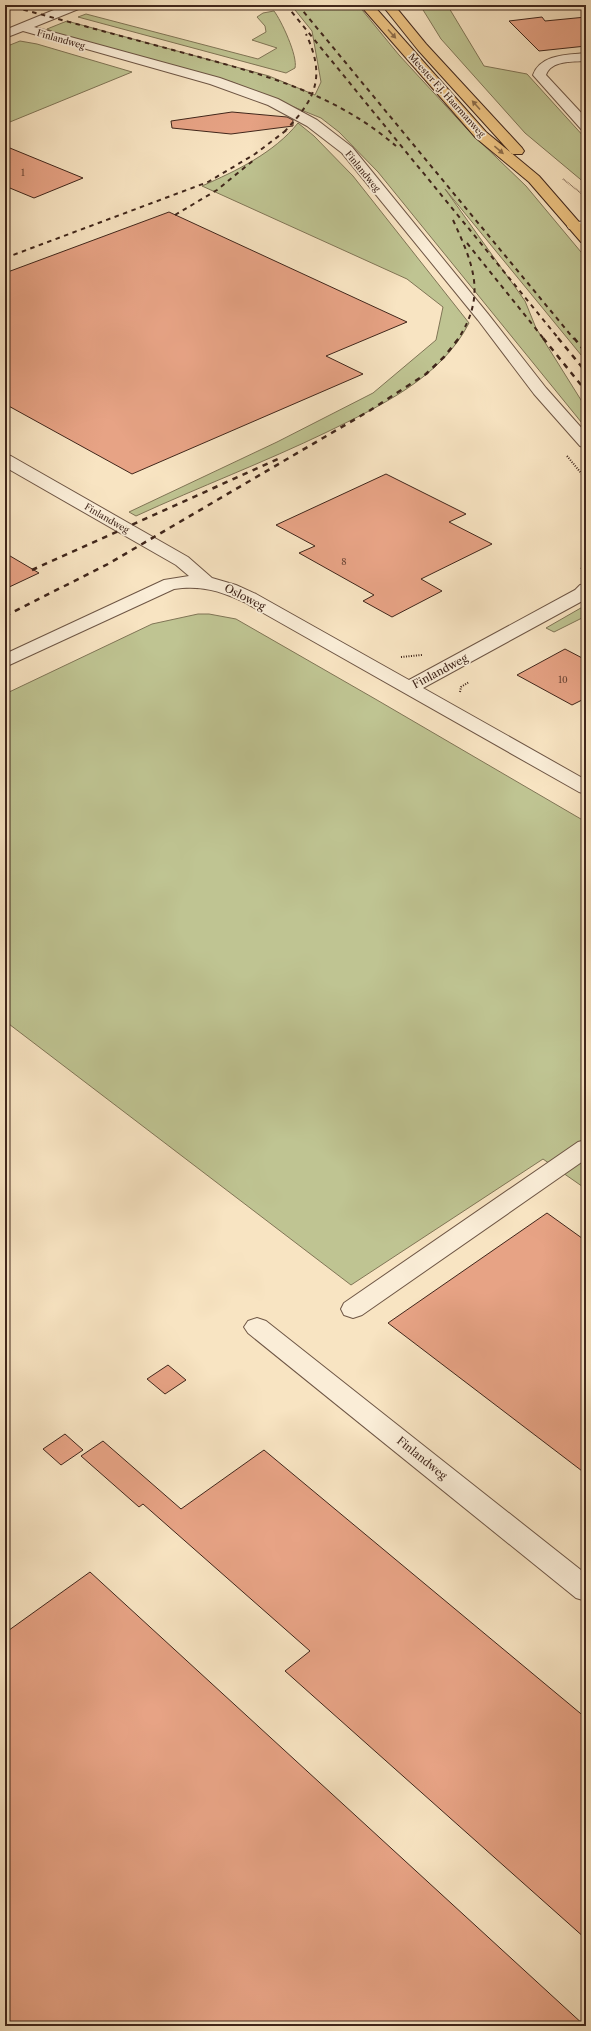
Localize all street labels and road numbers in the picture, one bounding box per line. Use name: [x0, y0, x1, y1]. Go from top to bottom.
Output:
street label: Finlandweg: [36, 27, 87, 51]
street label: Meester F.J. Haarmanweg: [407, 51, 488, 139]
street label: Finlandweg: [343, 148, 383, 194]
street label: Finlandweg: [83, 501, 131, 535]
street label: Osloweg: [222, 581, 268, 613]
street label: Finlandweg: [410, 650, 470, 691]
street label: Finlandweg: [394, 1433, 450, 1483]

